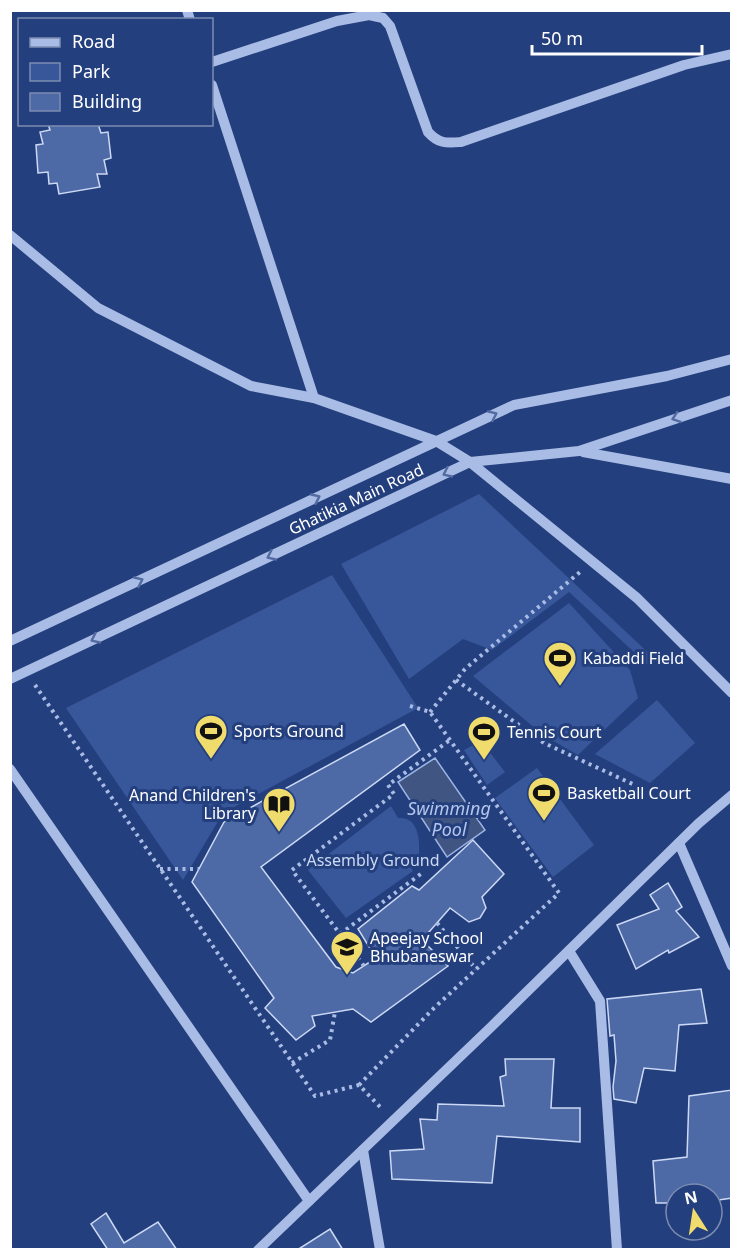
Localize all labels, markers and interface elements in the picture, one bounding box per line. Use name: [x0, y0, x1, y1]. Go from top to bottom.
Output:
legend: [18, 18, 213, 126]
scale bar: [532, 18, 702, 56]
text: 50 m: [541, 26, 583, 50]
text: Road: [72, 29, 115, 53]
text: Park: [72, 59, 110, 83]
text: Building: [72, 89, 142, 113]
one-way arrow: [486, 411, 497, 423]
one-way arrow: [671, 411, 682, 424]
street label: Ghatikia Main Road: [285, 458, 427, 540]
one-way arrow: [443, 465, 454, 477]
one-way arrow: [309, 493, 320, 505]
one-way arrow: [267, 549, 278, 561]
one-way arrow: [133, 576, 144, 588]
one-way arrow: [90, 632, 101, 644]
sports icon: Kabaddi Field: [542, 640, 578, 687]
place label: Kabaddi Field: [583, 647, 684, 669]
sports icon: Sports Ground: [193, 713, 229, 760]
sports icon: Tennis Court: [466, 714, 502, 761]
place label: Sports Ground: [234, 720, 344, 742]
place label: Tennis Court: [507, 721, 602, 743]
sports icon: Basketball Court: [526, 775, 562, 822]
place label: Basketball Court: [567, 782, 691, 804]
place label: Anand Children's Library: [129, 784, 257, 824]
library icon: Anand Children's Library: [261, 786, 297, 833]
water label: Swimming Pool: [407, 796, 491, 841]
park label: Assembly Ground: [306, 849, 440, 871]
place label: Apeejay School Bhubaneswar: [370, 927, 483, 967]
school or university icon: Apeejay School Bhubaneswar: [329, 929, 365, 976]
north arrow: [664, 1182, 724, 1242]
text: N: [682, 1185, 700, 1209]

